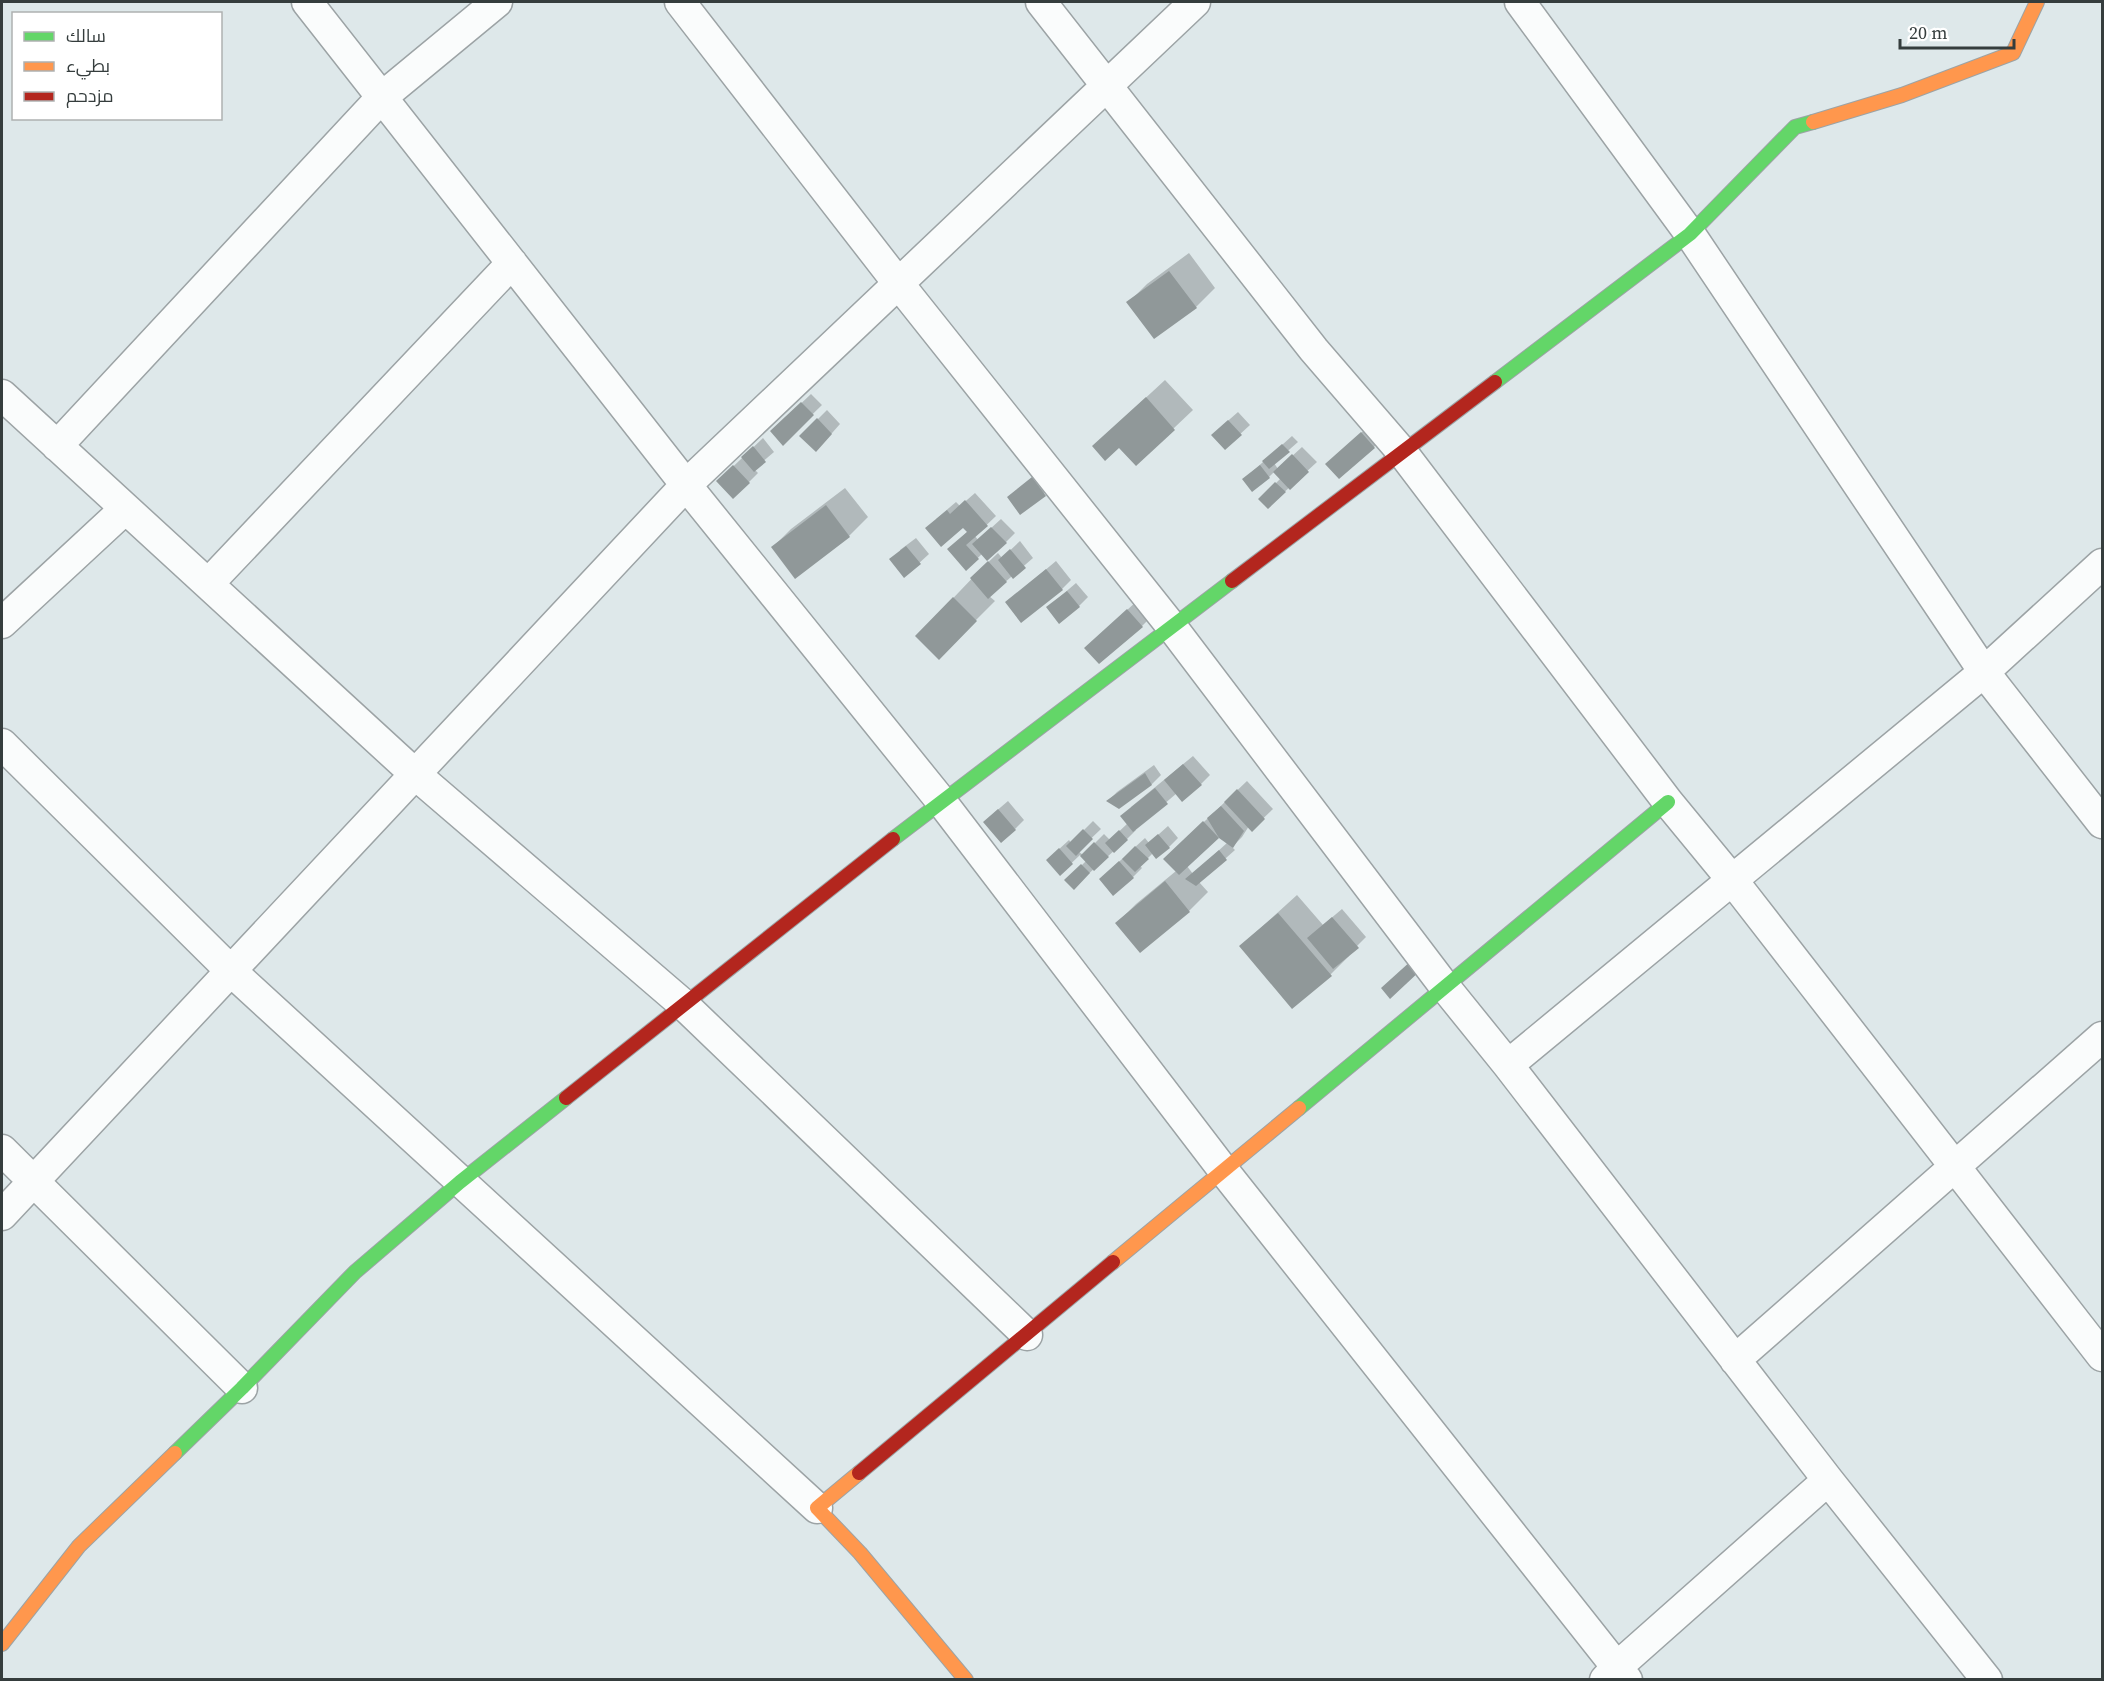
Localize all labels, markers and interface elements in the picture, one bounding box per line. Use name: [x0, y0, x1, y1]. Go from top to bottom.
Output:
legend: [12, 12, 222, 120]
scale bar: [1900, 12, 2014, 50]
text: 20 m: [1909, 20, 1947, 45]
text: سالك: [66, 23, 106, 48]
text: بطيء: [66, 53, 110, 80]
text: مزدحم: [66, 83, 114, 108]

